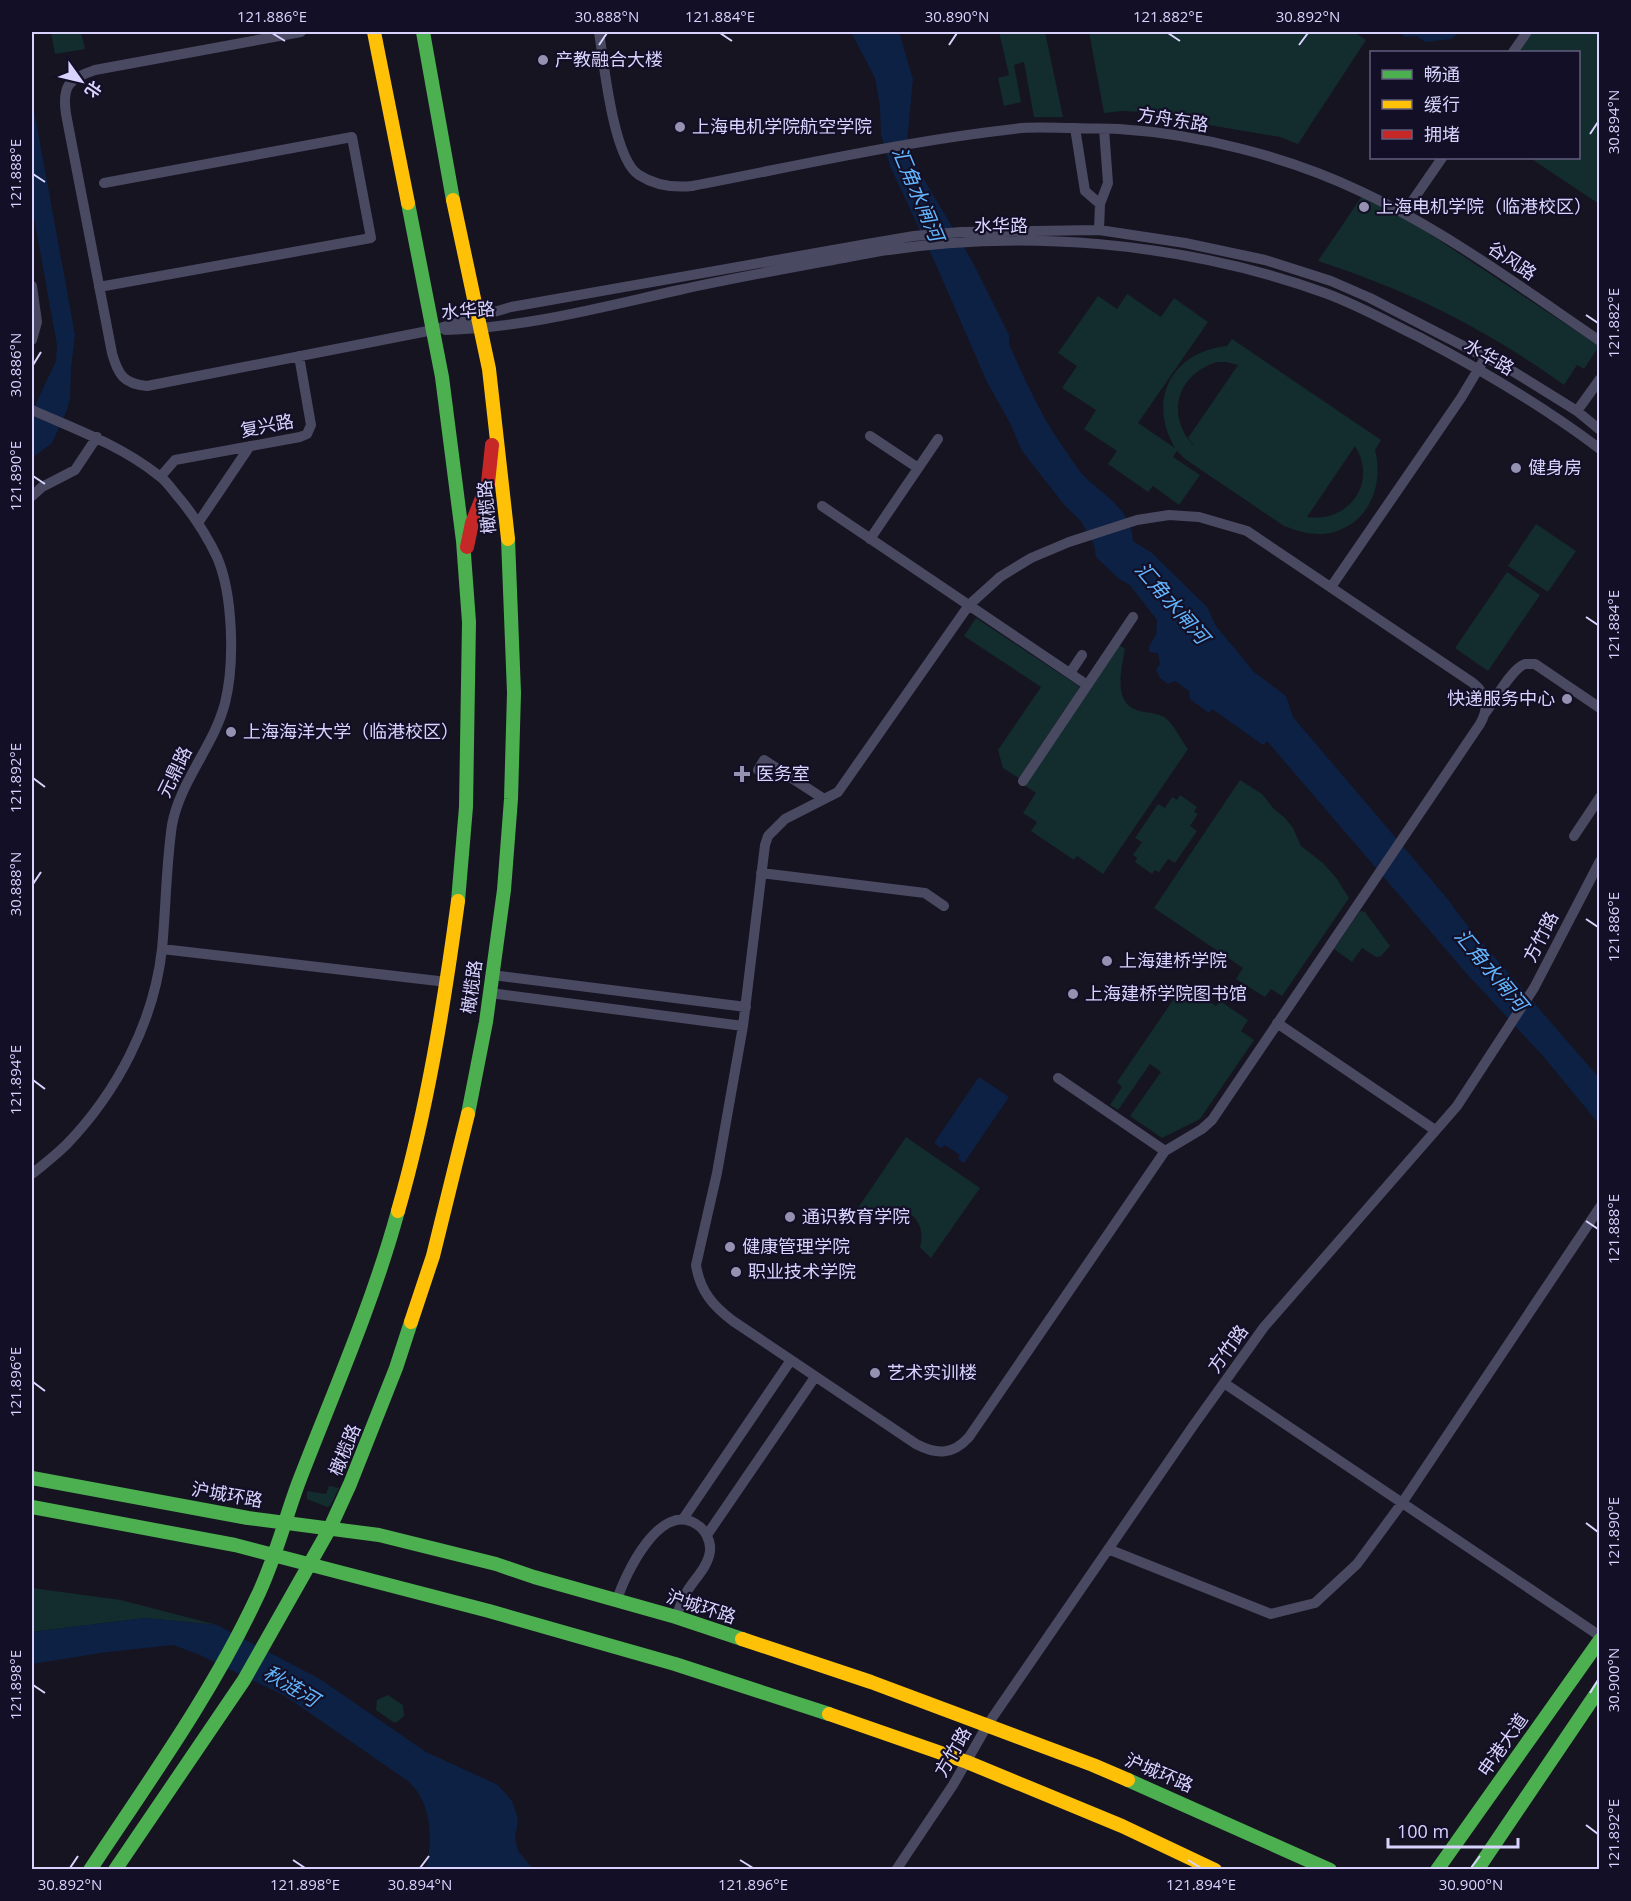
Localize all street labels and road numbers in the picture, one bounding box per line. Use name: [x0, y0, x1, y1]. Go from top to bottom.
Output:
street label: 方舟东路: [1136, 102, 1211, 136]
street label: 水华路: [974, 213, 1028, 237]
street label: 谷风路: [1483, 235, 1542, 285]
street label: 水华路: [440, 296, 496, 324]
street label: 水华路: [1460, 332, 1519, 380]
street label: 复兴路: [238, 408, 296, 442]
street label: 橄榄路: [472, 479, 500, 535]
street label: 元鼎路: [151, 742, 197, 801]
street label: 方竹路: [1517, 907, 1563, 966]
street label: 橄榄路: [455, 958, 487, 1015]
street label: 方竹路: [1202, 1320, 1253, 1377]
street label: 橄榄路: [323, 1420, 365, 1479]
street label: 沪城环路: [190, 1476, 265, 1512]
street label: 沪城环路: [663, 1584, 739, 1629]
street label: 申港大道: [1472, 1708, 1533, 1781]
street label: 方竹路: [928, 1722, 976, 1781]
street label: 沪城环路: [1122, 1747, 1197, 1797]

